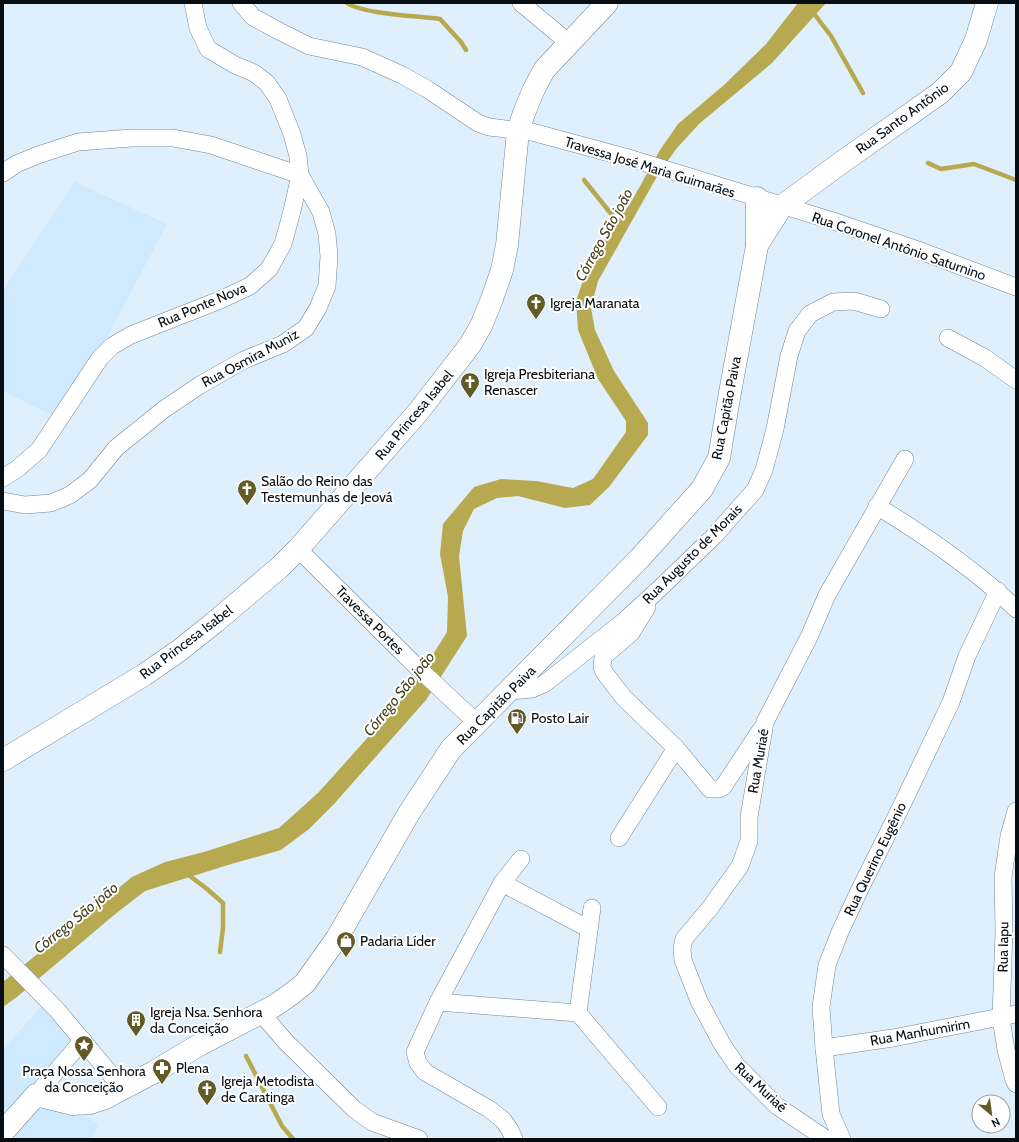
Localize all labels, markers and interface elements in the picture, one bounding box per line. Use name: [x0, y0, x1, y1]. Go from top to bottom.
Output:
street label: Rua Santo Antônio: [852, 78, 952, 158]
street label: Travessa José Maria Guimarães: [562, 132, 738, 202]
water label: Córrego São joão: [571, 185, 637, 284]
street label: Rua Coronel Antônio Saturnino: [810, 208, 989, 284]
street label: Rua Ponte Nova: [155, 278, 249, 332]
church icon: Igreja Maranata: [525, 292, 547, 320]
place label: Igreja Maranata: [550, 294, 640, 312]
street label: Rua Osmira Muniz: [198, 325, 302, 391]
street label: Rua Capitão Paiva: [707, 355, 745, 461]
place label: Igreja Presbiteriana Renascer: [484, 365, 595, 399]
street label: Rua Princesa Isabel: [371, 366, 457, 464]
church icon: Igreja Presbiteriana Renascer: [459, 371, 481, 399]
place label: Salão do Reino das Testemunhas de Jeová: [261, 472, 393, 506]
church icon: Salão do Reino das Testemunhas de Jeová: [236, 478, 258, 506]
street label: Rua Augusto de Morais: [638, 500, 746, 608]
street label: Travessa Portes: [332, 582, 408, 658]
street label: Rua Princesa Isabel: [136, 601, 237, 683]
water label: Córrego São joão: [360, 648, 439, 740]
street label: Rua Capitão Paiva: [453, 661, 540, 748]
fuel station icon: Posto Lair: [506, 707, 528, 735]
place label: Posto Lair: [531, 709, 590, 727]
street label: Rua Muriaé: [743, 727, 773, 795]
street label: Rua Querino Eugênio: [840, 799, 910, 919]
water label: Córrego São joão: [30, 878, 122, 957]
street label: Rua Iapu: [994, 921, 1012, 973]
shop icon: Padaria Líder: [335, 930, 357, 958]
place label: Padaria Líder: [360, 932, 436, 950]
place label: Igreja Nsa. Senhora da Conceição: [150, 1003, 263, 1037]
building icon: Igreja Nsa. Senhora da Conceição: [125, 1009, 147, 1037]
street label: Rua Manhumirim: [869, 1014, 971, 1050]
place icon: Praça Nossa Senhora da Conceição: [73, 1034, 95, 1062]
pharmacy icon: Plena: [151, 1057, 173, 1085]
street label: Rua Muriaé: [731, 1058, 791, 1116]
place label: Plena: [176, 1059, 209, 1077]
place label: Praça Nossa Senhora da Conceição: [22, 1062, 146, 1096]
place label: Igreja Metodista de Caratinga: [221, 1072, 315, 1106]
church icon: Igreja Metodista de Caratinga: [196, 1078, 218, 1106]
north arrow: [971, 1094, 1011, 1134]
text: N: [989, 1115, 1003, 1131]

